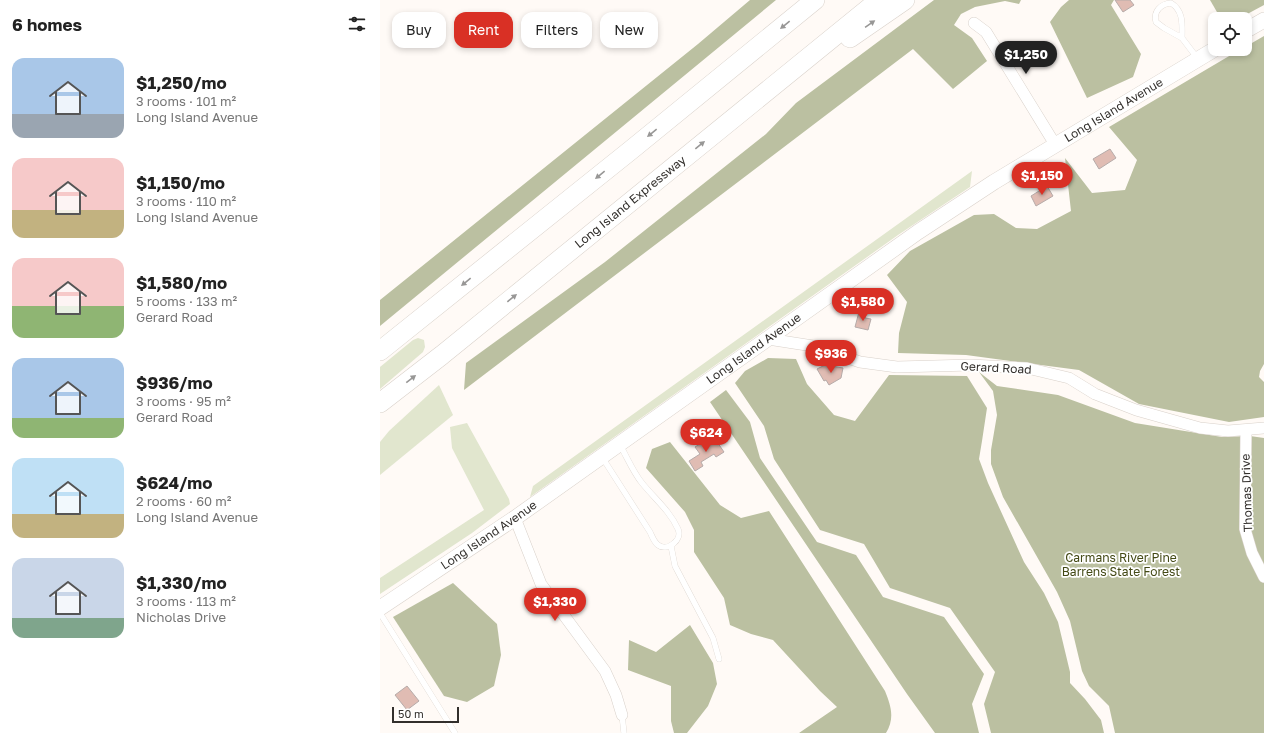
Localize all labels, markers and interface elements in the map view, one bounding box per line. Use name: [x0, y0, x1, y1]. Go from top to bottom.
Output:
chip: Buy: [392, 12, 446, 48]
chip: Rent: [454, 12, 513, 48]
chip: Filters: [521, 12, 592, 48]
chip: New: [600, 12, 658, 48]
map controls: [1208, 12, 1252, 56]
button: locate: [1208, 12, 1252, 56]
icon: filters: [346, 13, 368, 35]
text: 6 homes: [12, 14, 82, 35]
one-way arrow: [780, 20, 790, 29]
one-way arrow: [864, 20, 875, 29]
pin: $1,250: [993, 41, 1059, 75]
text: $1,250: [1004, 46, 1048, 62]
text: $1,250/mo: [136, 72, 227, 93]
icon: home: [44, 74, 92, 122]
street label: Long Island Avenue: [1061, 74, 1166, 145]
text: 3 rooms · 101 m²: [136, 93, 236, 109]
text: Long Island Avenue: [136, 109, 258, 125]
one-way arrow: [646, 129, 657, 138]
one-way arrow: [695, 140, 706, 149]
street label: Long Island Expressway: [571, 152, 689, 251]
pin: $1,150: [1009, 162, 1075, 196]
text: $1,150: [1021, 167, 1063, 183]
one-way arrow: [595, 170, 606, 179]
text: $1,150/mo: [136, 172, 225, 193]
icon: home: [44, 174, 92, 222]
text: 3 rooms · 110 m²: [136, 193, 236, 209]
text: Long Island Avenue: [136, 209, 258, 225]
text: $1,580/mo: [136, 272, 227, 293]
icon: home: [44, 274, 92, 322]
one-way arrow: [460, 277, 471, 286]
pin: $1,580: [830, 288, 896, 322]
text: 5 rooms · 133 m²: [136, 293, 237, 309]
one-way arrow: [507, 293, 518, 302]
text: $1,580: [841, 293, 885, 309]
text: Gerard Road: [136, 309, 213, 325]
street label: Long Island Avenue: [703, 309, 804, 387]
pin: $936: [807, 340, 855, 374]
text: $936: [814, 345, 848, 361]
street label: Gerard Road: [960, 358, 1032, 377]
text: $936/mo: [136, 372, 213, 393]
icon: home: [44, 374, 92, 422]
one-way arrow: [405, 375, 416, 383]
text: 3 rooms · 95 m²: [136, 393, 231, 409]
text: Gerard Road: [136, 409, 213, 425]
pin: $624: [682, 419, 730, 453]
text: $624: [689, 424, 723, 440]
street label: Thomas Drive: [1238, 453, 1255, 533]
text: $624/mo: [136, 472, 212, 493]
icon: home: [44, 474, 92, 522]
text: 2 rooms · 60 m²: [136, 493, 232, 509]
street label: Long Island Avenue: [438, 497, 540, 572]
text: Long Island Avenue: [136, 509, 258, 525]
park label: Carmans River Pine Barrens State Forest: [1062, 550, 1180, 579]
text: $1,330/mo: [136, 572, 227, 593]
icon: home: [44, 574, 92, 622]
pin: $1,330: [522, 588, 588, 622]
text: 3 rooms · 113 m²: [136, 593, 236, 609]
text: $1,330: [533, 593, 577, 609]
text: Nicholas Drive: [136, 609, 226, 625]
scale bar: [392, 705, 459, 724]
text: 50 m: [398, 707, 424, 720]

